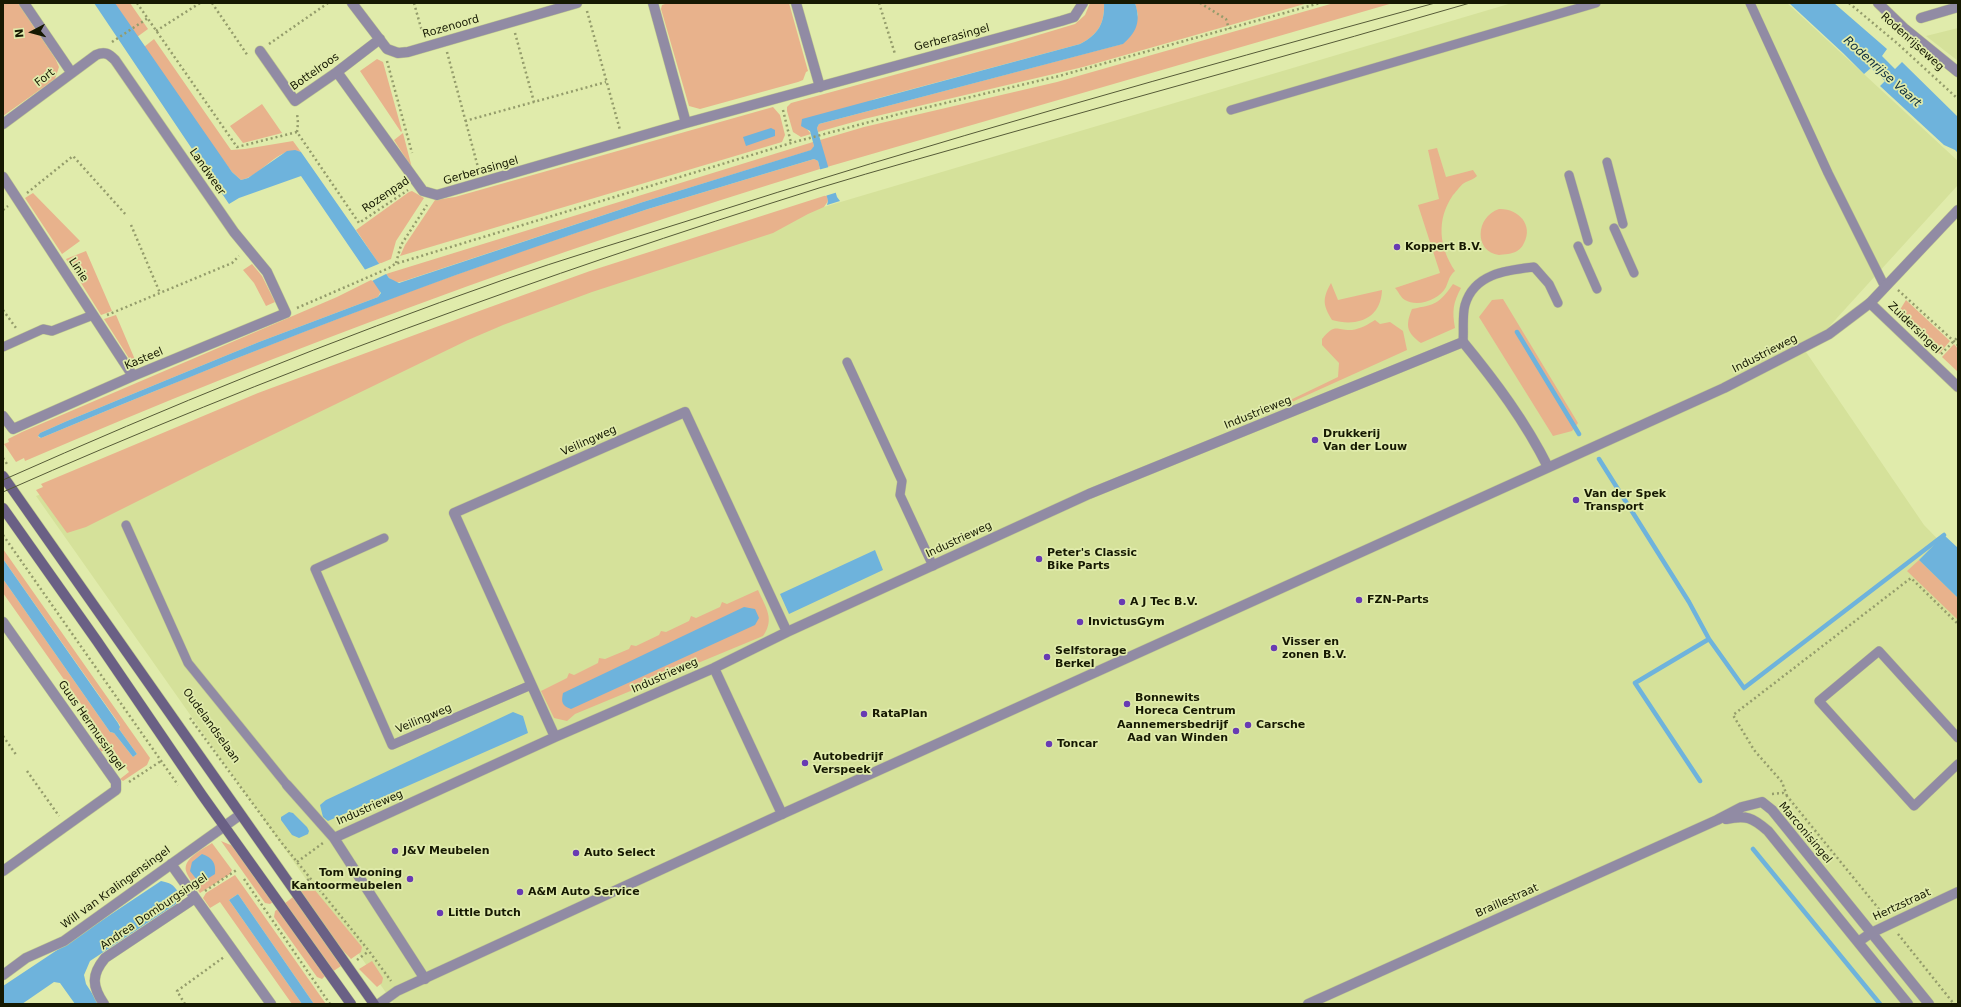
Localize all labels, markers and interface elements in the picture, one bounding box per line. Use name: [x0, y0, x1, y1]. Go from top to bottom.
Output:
street label: Rodenrijseweg: [1878, 10, 1946, 74]
north arrow: [12, 12, 52, 52]
street label: Rozenoord: [421, 13, 481, 41]
street label: Gerberasingel: [913, 22, 991, 54]
text: N: [13, 28, 27, 39]
water label: Rodenrijse Vaart: [1840, 33, 1924, 111]
street label: Bottelroos: [288, 50, 342, 94]
street label: Fort: [32, 66, 58, 90]
street label: Landweer: [186, 146, 228, 198]
street label: Gerberasingel: [442, 154, 520, 188]
street label: Rozenpad: [360, 174, 412, 216]
place label: Koppert B.V.: [1405, 240, 1482, 254]
marker: Koppert B.V.: [1392, 242, 1402, 252]
street label: Linie: [65, 256, 91, 284]
street label: Zuidersingel: [1885, 299, 1943, 357]
street label: Industrieweg: [1730, 332, 1800, 376]
street label: Kasteel: [123, 345, 165, 373]
street label: Industrieweg: [1222, 394, 1294, 432]
street label: Veilingweg: [559, 423, 619, 459]
place label: Drukkerij Van der Louw: [1323, 427, 1407, 453]
marker: Drukkerij Van der Louw: [1310, 435, 1320, 445]
place label: Van der Spek Transport: [1584, 487, 1666, 513]
marker: Van der Spek Transport: [1571, 495, 1581, 505]
street label: Industrieweg: [924, 519, 994, 561]
place label: Peter's Classic Bike Parts: [1047, 546, 1137, 572]
marker: Peter's Classic Bike Parts: [1034, 554, 1044, 564]
place label: FZN-Parts: [1367, 593, 1429, 607]
place label: A J Tec B.V.: [1130, 595, 1198, 609]
marker: FZN-Parts: [1354, 595, 1364, 605]
marker: A J Tec B.V.: [1117, 597, 1127, 607]
place label: InvictusGym: [1088, 615, 1165, 629]
marker: InvictusGym: [1075, 617, 1085, 627]
place label: Visser en zonen B.V.: [1282, 635, 1347, 661]
marker: Visser en zonen B.V.: [1269, 643, 1279, 653]
place label: Selfstorage Berkel: [1055, 644, 1126, 670]
marker: Selfstorage Berkel: [1042, 652, 1052, 662]
street label: Industrieweg: [630, 655, 700, 697]
street label: Guus Hermussingel: [55, 678, 127, 774]
street label: Oudelandselaan: [179, 686, 243, 766]
place label: Bonnewits Horeca Centrum: [1135, 691, 1236, 717]
marker: Bonnewits Horeca Centrum: [1122, 699, 1132, 709]
street label: Veilingweg: [394, 701, 454, 737]
place label: RataPlan: [872, 707, 928, 721]
marker: RataPlan: [859, 709, 869, 719]
place label: Aannemersbedrijf Aad van Winden: [1117, 718, 1228, 744]
place label: Carsche: [1256, 718, 1305, 732]
marker: Carsche: [1243, 720, 1253, 730]
marker: Aannemersbedrijf Aad van Winden: [1231, 726, 1241, 736]
place label: Toncar: [1057, 737, 1098, 751]
marker: Toncar: [1044, 739, 1054, 749]
place label: Autobedrijf Verspeek: [813, 750, 883, 776]
marker: Autobedrijf Verspeek: [800, 758, 810, 768]
street label: Industrieweg: [335, 787, 405, 829]
street label: Marconisingel: [1776, 800, 1834, 866]
street label: Will van Kralingensingel: [59, 844, 173, 932]
place label: J&V Meubelen: [403, 844, 490, 858]
marker: J&V Meubelen: [390, 846, 400, 856]
place label: Auto Select: [584, 846, 655, 860]
marker: Auto Select: [571, 848, 581, 858]
place label: Tom Wooning Kantoormeubelen: [291, 866, 402, 892]
street label: Andrea Domburgsingel: [98, 871, 210, 953]
marker: Tom Wooning Kantoormeubelen: [405, 874, 415, 884]
street label: Braillestraat: [1474, 881, 1540, 921]
place label: A&M Auto Service: [528, 885, 640, 899]
street label: Hertzstraat: [1871, 886, 1933, 924]
marker: A&M Auto Service: [515, 887, 525, 897]
place label: Little Dutch: [448, 906, 521, 920]
marker: Little Dutch: [435, 908, 445, 918]

